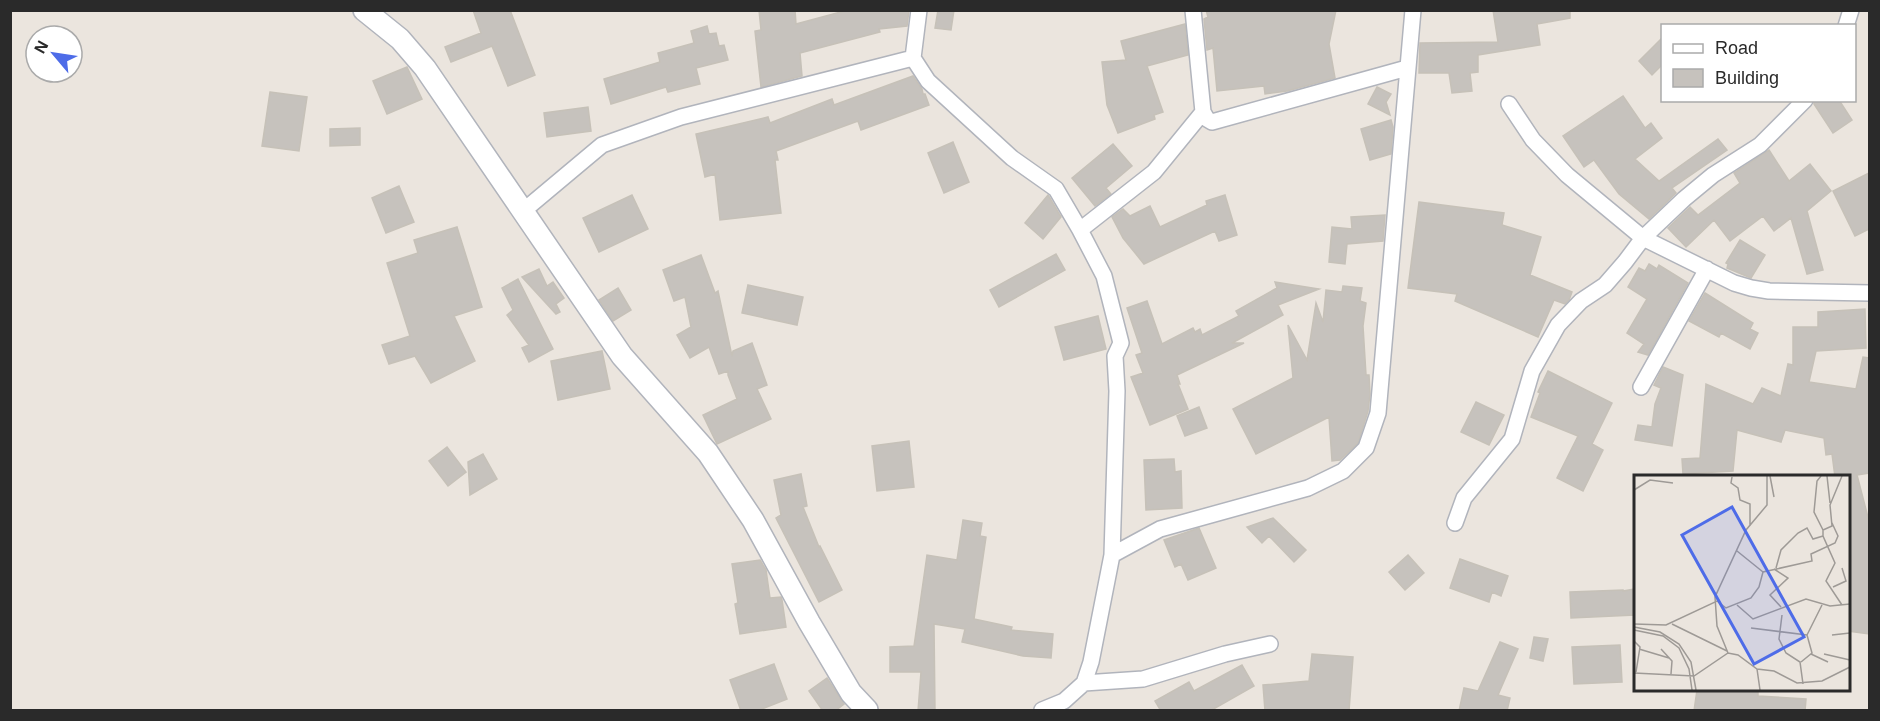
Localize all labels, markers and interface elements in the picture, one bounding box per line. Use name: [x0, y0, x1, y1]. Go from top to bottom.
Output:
north arrow: [24, 24, 84, 84]
legend: [1661, 24, 1856, 102]
text: N: [31, 38, 52, 56]
text: Road: [1715, 38, 1758, 58]
text: Building: [1715, 68, 1779, 88]
inset map: [1634, 475, 1850, 691]

